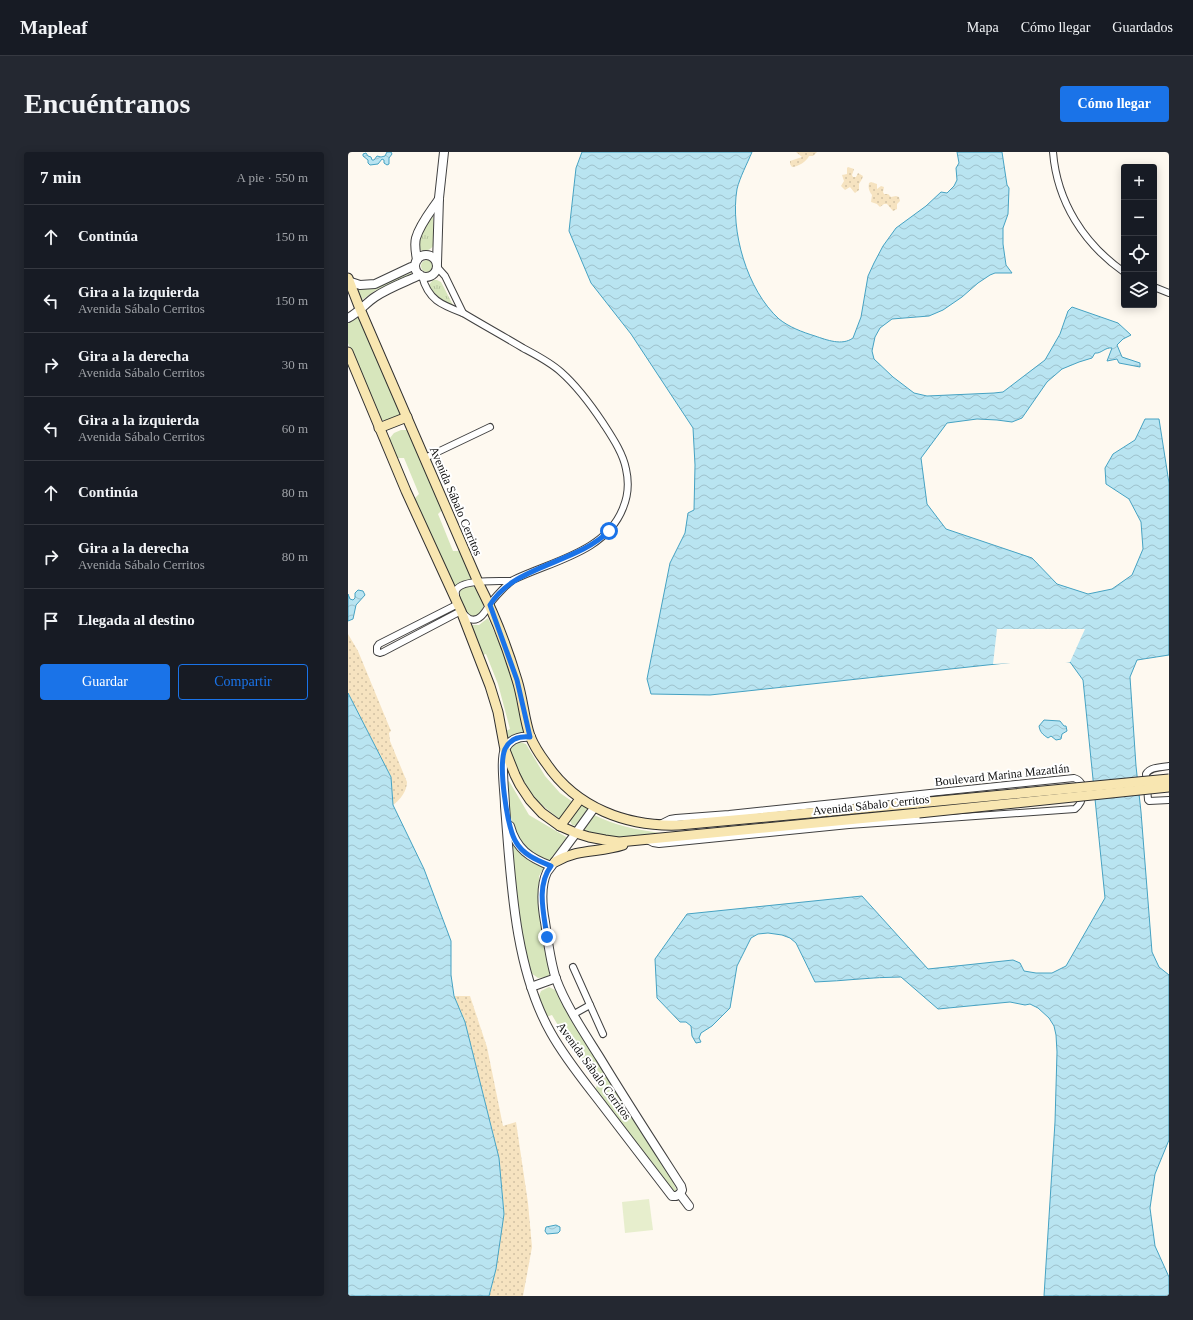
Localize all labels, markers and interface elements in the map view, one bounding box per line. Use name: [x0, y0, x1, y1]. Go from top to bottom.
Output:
text: Mapleaf: [20, 17, 88, 38]
text: Mapa: [967, 20, 999, 35]
text: Cómo llegar: [1021, 20, 1090, 35]
text: Guardados: [1112, 20, 1173, 35]
button: Cómo llegar: [1060, 86, 1169, 122]
text: Encuéntranos: [24, 88, 190, 119]
map controls: [1121, 164, 1157, 308]
button: +: [1121, 164, 1157, 200]
text: 7 min: [40, 168, 81, 187]
text: A pie · 550 m: [237, 170, 308, 185]
button: −: [1121, 200, 1157, 236]
icon: ahead: [40, 226, 62, 248]
text: Continúa: [78, 228, 138, 244]
text: 150 m: [275, 229, 308, 244]
button: locate: [1121, 236, 1157, 272]
button: layers: [1121, 272, 1157, 308]
text: Gira a la izquierda: [78, 284, 199, 300]
icon: left: [40, 290, 62, 312]
text: 150 m: [275, 293, 308, 308]
text: Avenida Sábalo Cerritos: [78, 301, 205, 316]
text: Gira a la derecha: [78, 348, 189, 364]
icon: right: [40, 354, 62, 376]
text: 30 m: [282, 357, 308, 372]
text: Avenida Sábalo Cerritos: [78, 365, 205, 380]
text: Gira a la izquierda: [78, 412, 199, 428]
icon: left: [40, 418, 62, 440]
text: 60 m: [282, 421, 308, 436]
text: Avenida Sábalo Cerritos: [78, 429, 205, 444]
street label: Avenida Sábalo Cerritos: [427, 444, 485, 558]
icon: ahead: [40, 482, 62, 504]
text: Continúa: [78, 484, 138, 500]
text: 80 m: [282, 485, 308, 500]
route start: [600, 522, 618, 540]
text: Gira a la derecha: [78, 540, 189, 556]
icon: right: [40, 546, 62, 568]
text: 80 m: [282, 549, 308, 564]
text: Avenida Sábalo Cerritos: [78, 557, 205, 572]
icon: arrive: [40, 610, 62, 632]
text: Llegada al destino: [78, 612, 195, 628]
button: Guardar: [40, 664, 170, 700]
button: Compartir: [178, 664, 308, 700]
street label: Boulevard Marina Mazatlán: [934, 761, 1070, 789]
street label: Avenida Sábalo Cerritos: [812, 792, 930, 818]
route end: [538, 928, 556, 946]
street label: Avenida Sábalo Cerritos: [554, 1020, 634, 1123]

